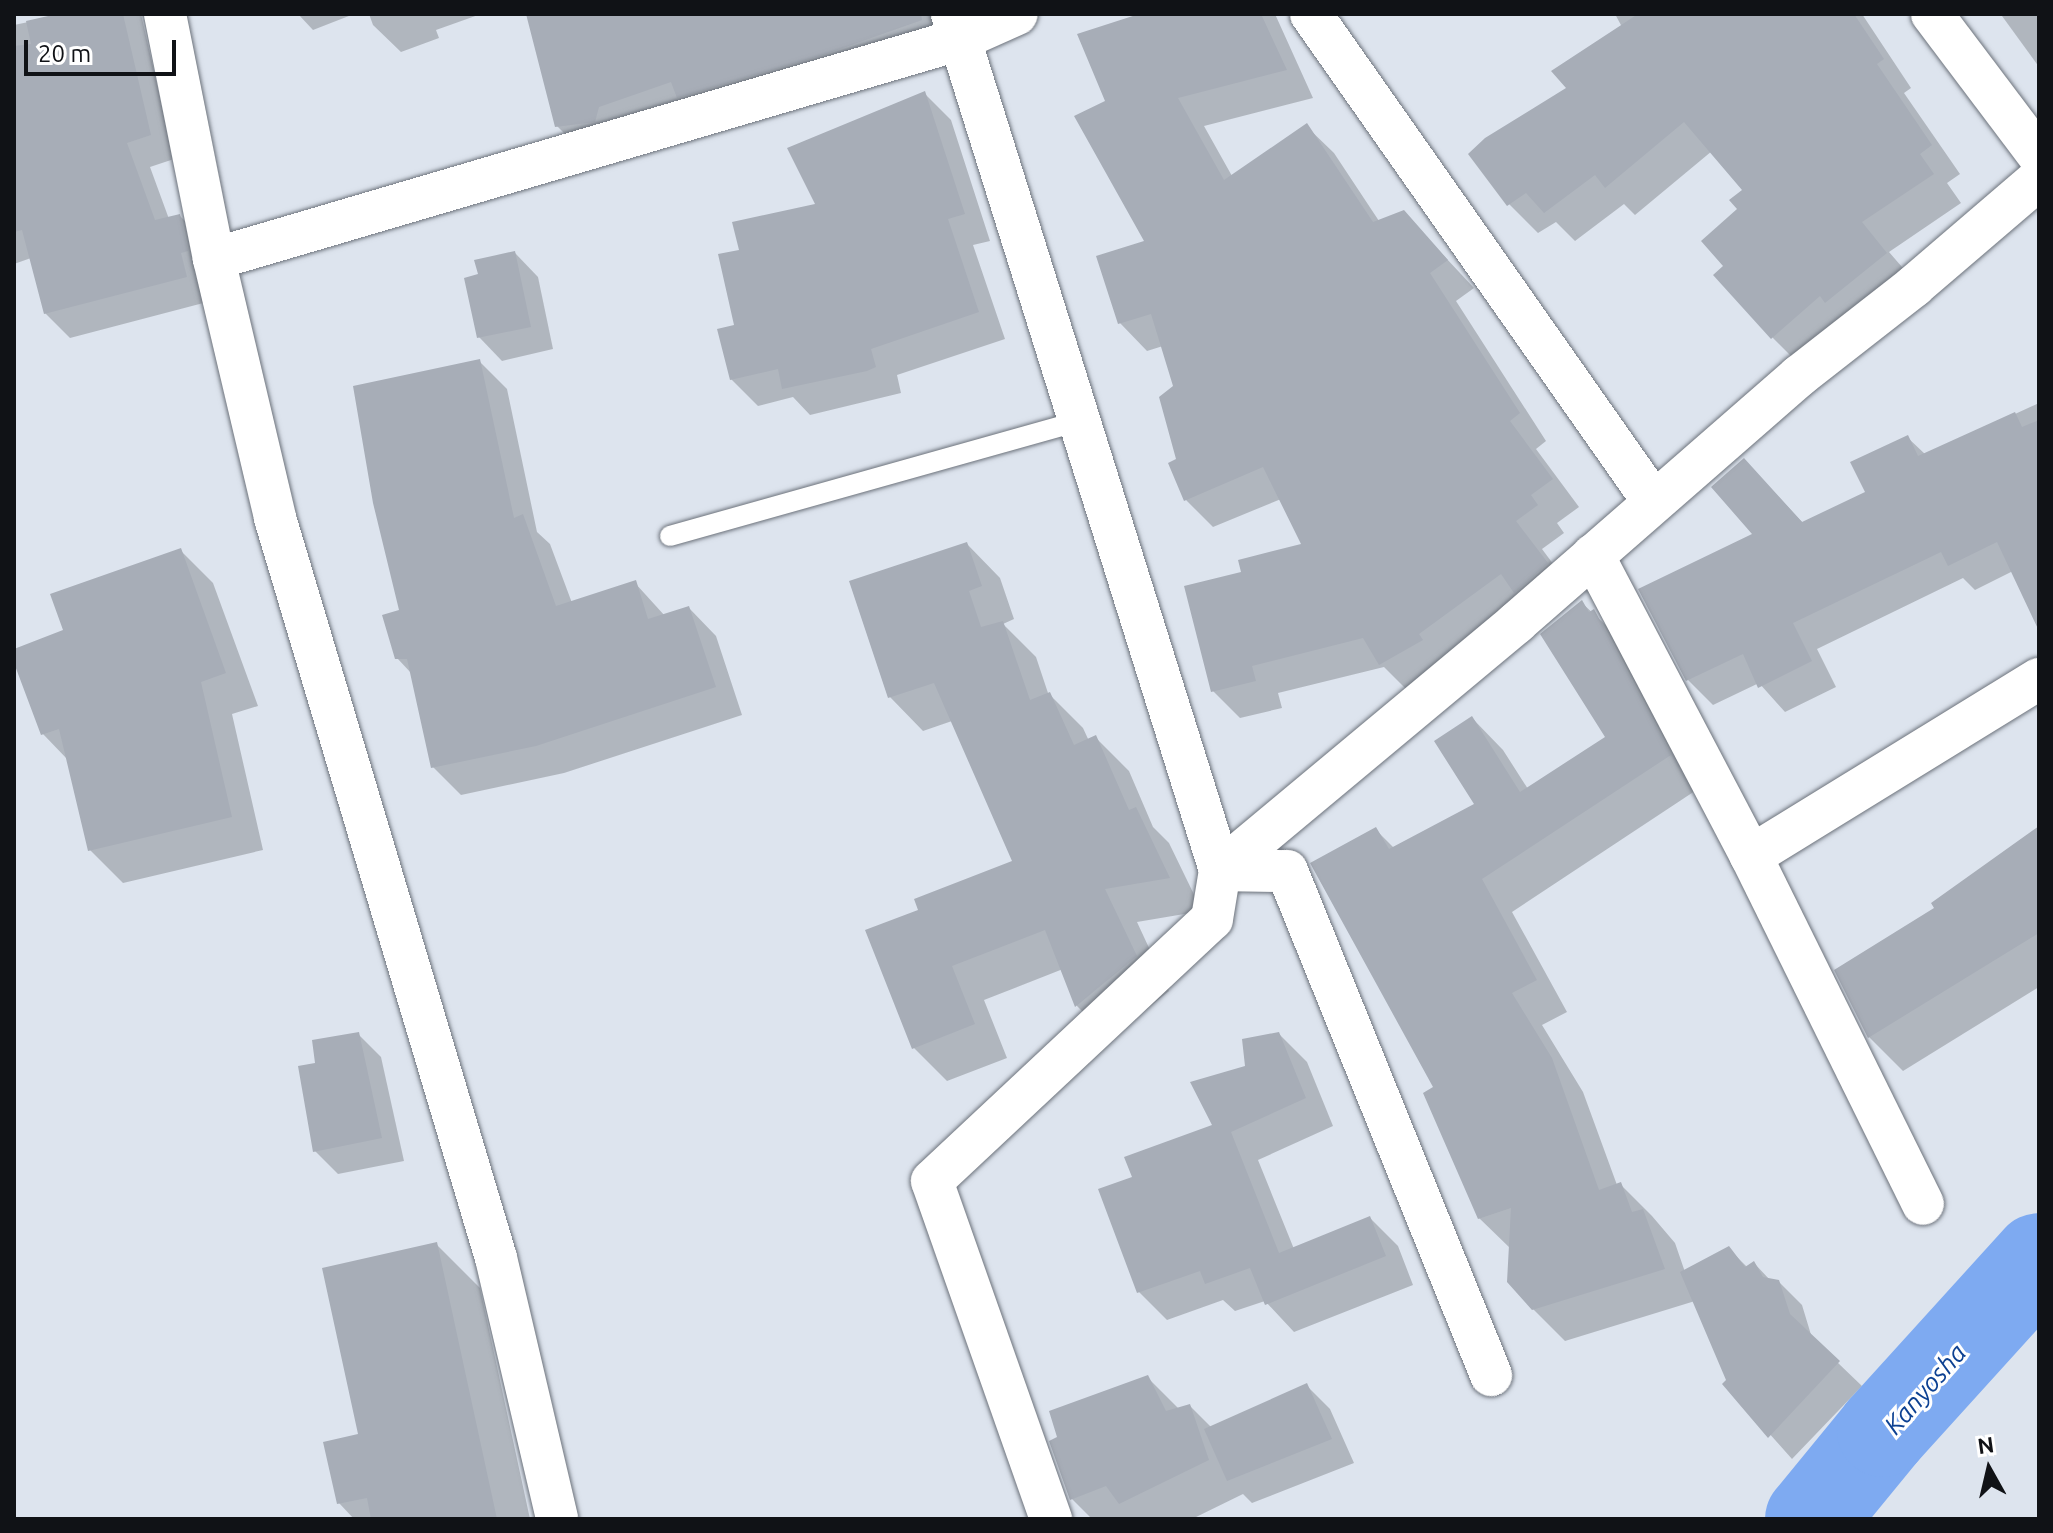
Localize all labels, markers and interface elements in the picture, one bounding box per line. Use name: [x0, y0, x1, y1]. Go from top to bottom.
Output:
scale bar: [28, 24, 180, 74]
text: 20 m: [38, 40, 91, 67]
water label: Kanyosha: [1877, 1338, 1973, 1440]
north arrow: [1949, 1429, 2029, 1509]
text: N: [1976, 1431, 1995, 1458]

